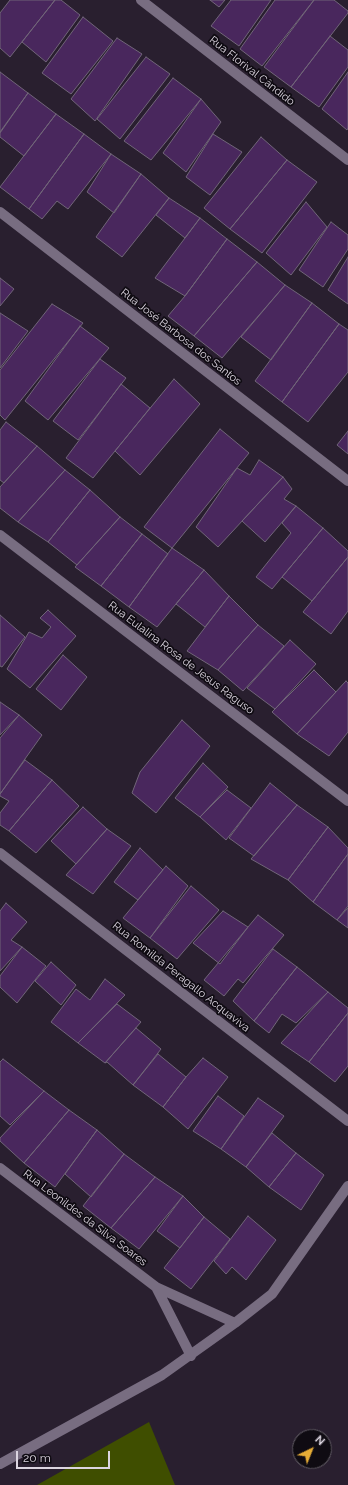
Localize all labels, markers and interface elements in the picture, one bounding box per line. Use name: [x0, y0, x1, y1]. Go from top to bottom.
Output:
street label: Rua Florival Cândido: [207, 34, 297, 108]
street label: Rua José Barbosa dos Santos: [118, 286, 244, 388]
street label: Rua Eulalina Rosa de Jesus Raguso: [106, 599, 256, 717]
street label: Rua Romilda Peragallo Acquaviva: [110, 919, 252, 1035]
street label: Rua Leonildes da Silva Soares: [20, 1167, 150, 1269]
north arrow: [292, 1429, 332, 1469]
text: N: [312, 1433, 327, 1448]
scale bar: [18, 1443, 112, 1469]
text: 20 m: [23, 1451, 51, 1465]

